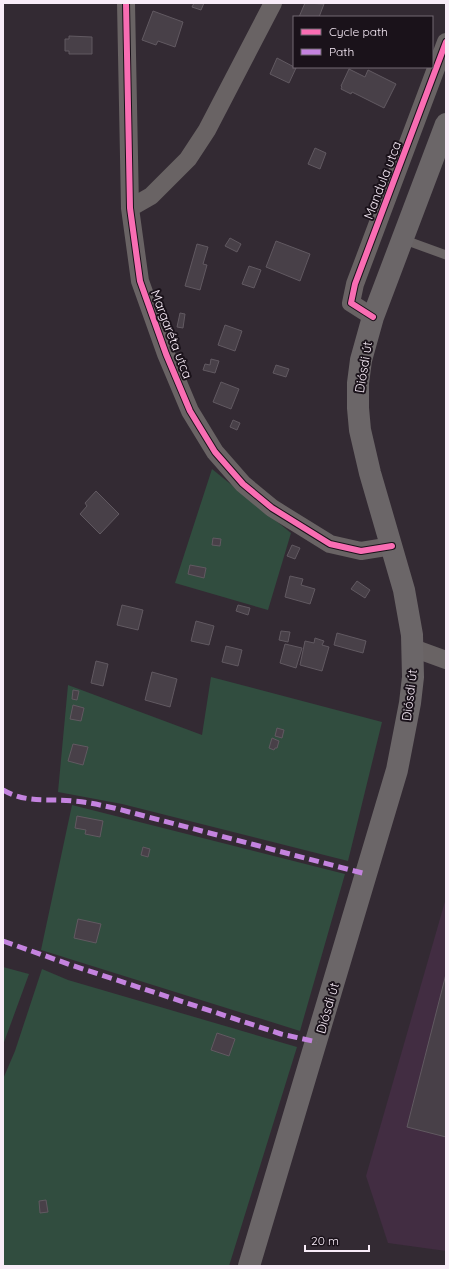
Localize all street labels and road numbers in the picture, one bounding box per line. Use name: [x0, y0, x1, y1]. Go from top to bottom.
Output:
street label: Mandula utca: [360, 139, 404, 221]
street label: Margaréta utca: [148, 287, 196, 381]
street label: Diósdi út: [351, 340, 375, 394]
street label: Diósdi út: [398, 668, 420, 722]
street label: Diósdi út: [312, 981, 342, 1035]

